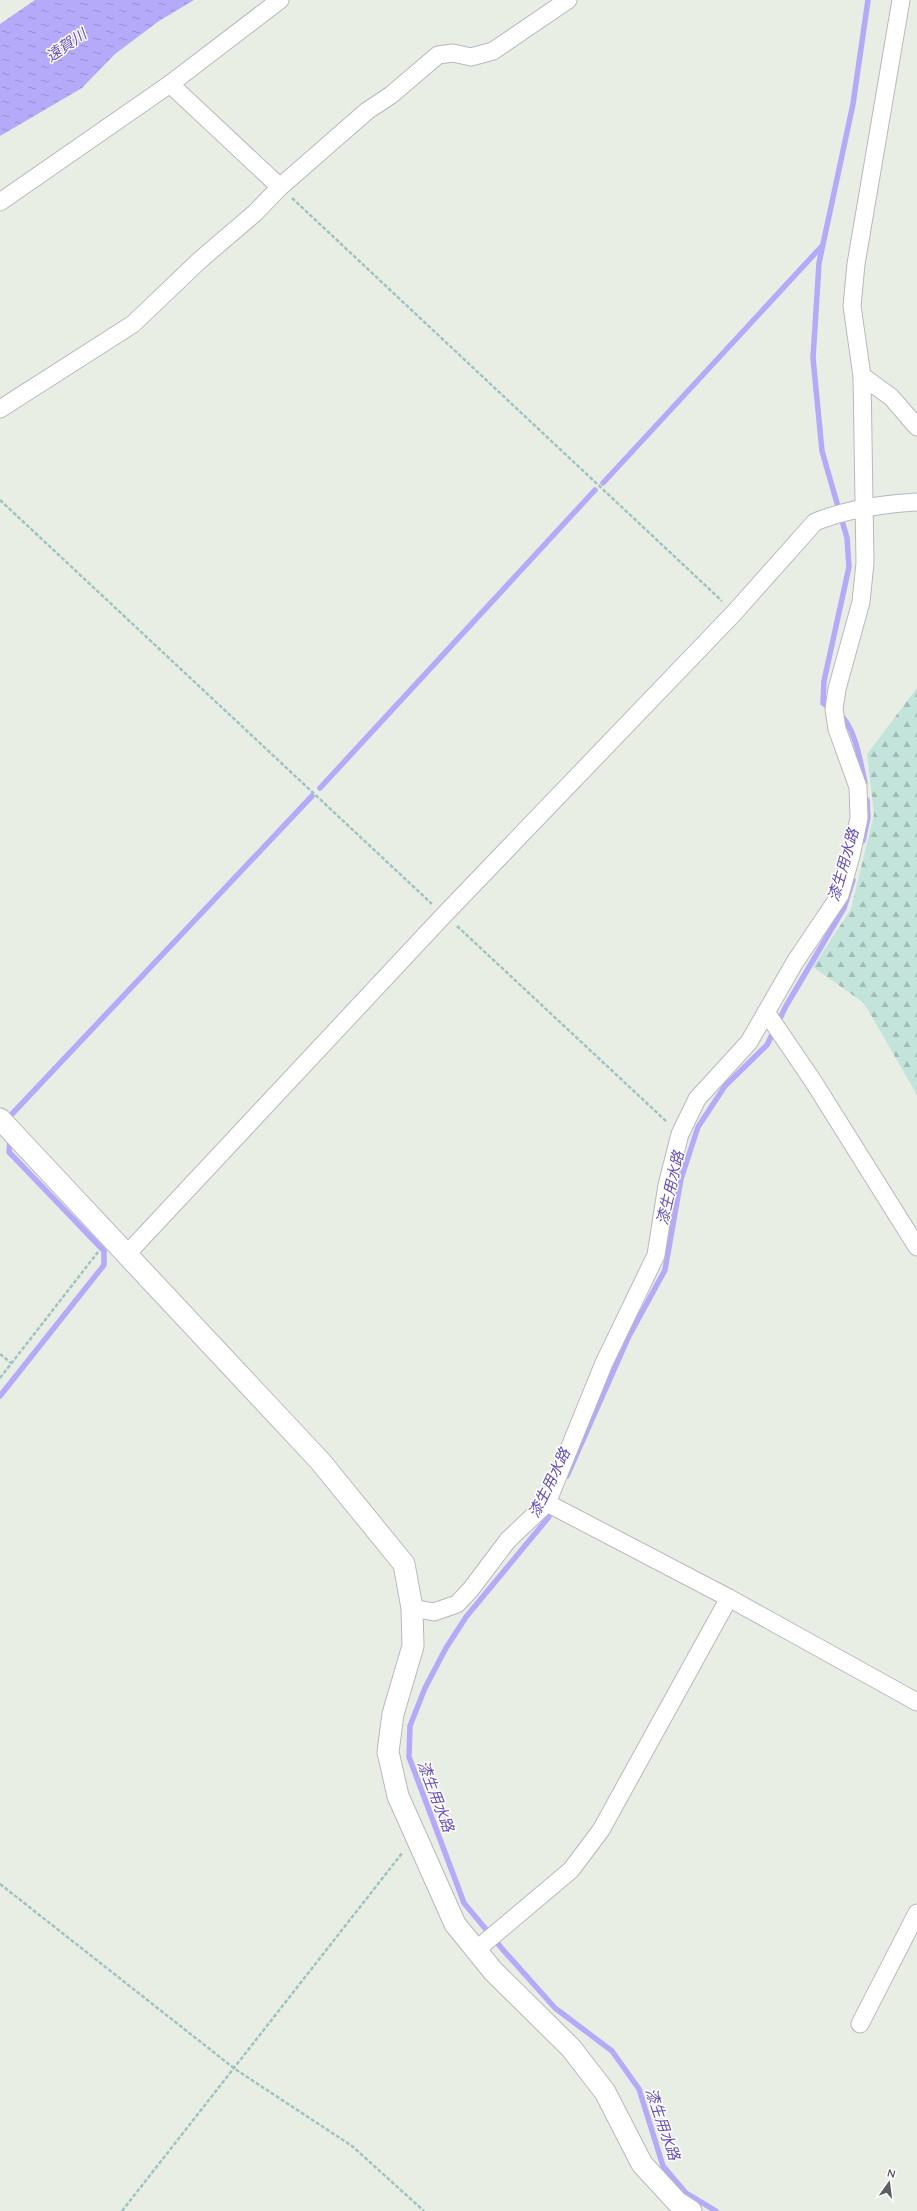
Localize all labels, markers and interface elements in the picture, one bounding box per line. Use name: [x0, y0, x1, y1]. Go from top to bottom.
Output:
water label: 遠賀川: [42, 23, 92, 65]
water label: 漆生用水路: [824, 824, 863, 904]
water label: 漆生用水路: [652, 1147, 688, 1227]
water label: 漆生用水路: [524, 1443, 575, 1521]
water label: 漆生用水路: [414, 1758, 459, 1836]
water label: 漆生用水路: [642, 2085, 685, 2164]
north arrow: [869, 2163, 909, 2203]
text: N: [886, 2166, 897, 2181]

